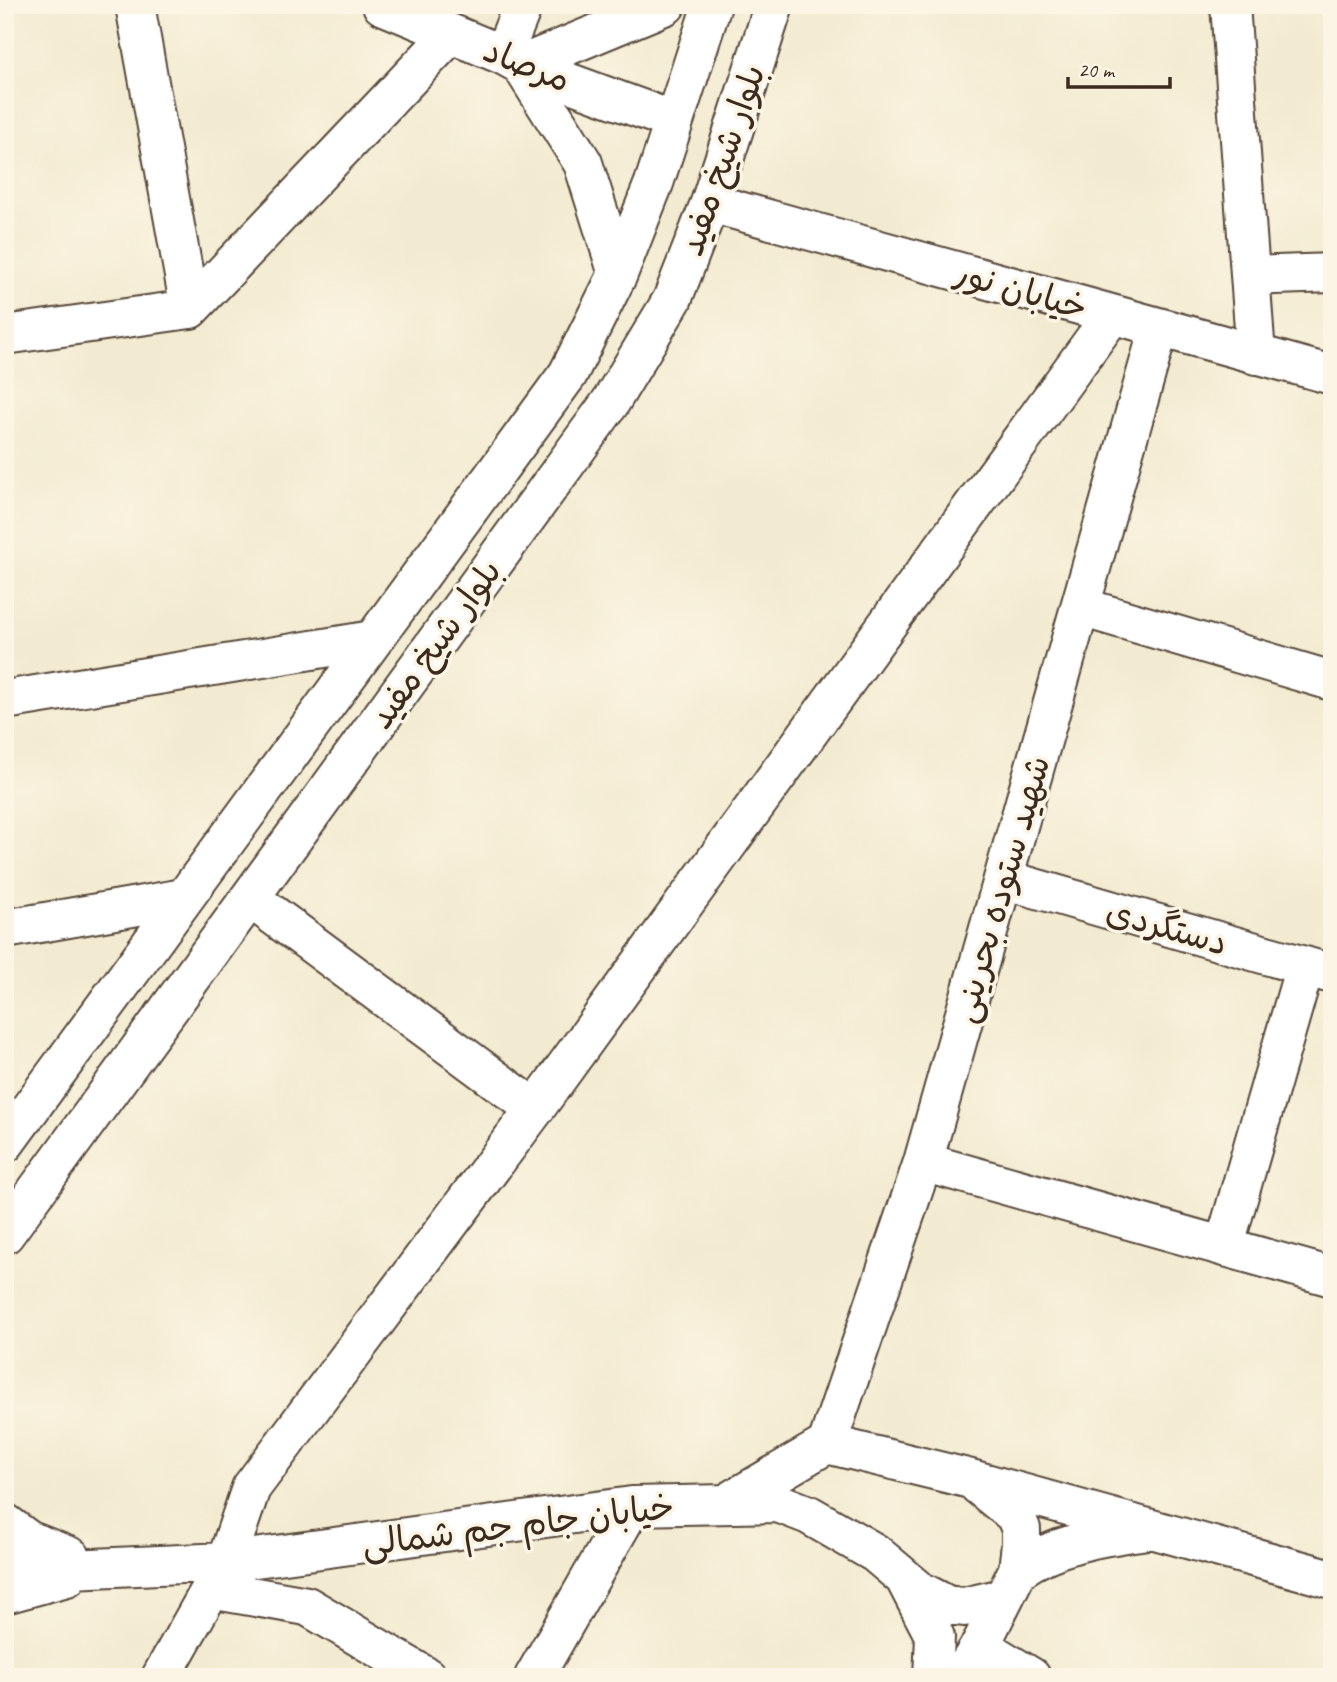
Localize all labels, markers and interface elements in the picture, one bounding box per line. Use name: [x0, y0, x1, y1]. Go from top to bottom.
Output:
street label: مرصاد: [477, 27, 577, 103]
scale bar: [1068, 46, 1169, 90]
text: 20 m: [1078, 57, 1116, 83]
street label: بلوار شیخ مفید: [668, 58, 777, 262]
street label: خیابان نور: [949, 249, 1092, 330]
street label: بلوار شیخ مفید: [358, 550, 513, 738]
street label: شهید ستوده بحرینی: [941, 750, 1061, 1028]
street label: دستگردی: [1101, 888, 1233, 966]
street label: خیابان جام جم شمالی: [359, 1484, 677, 1570]

